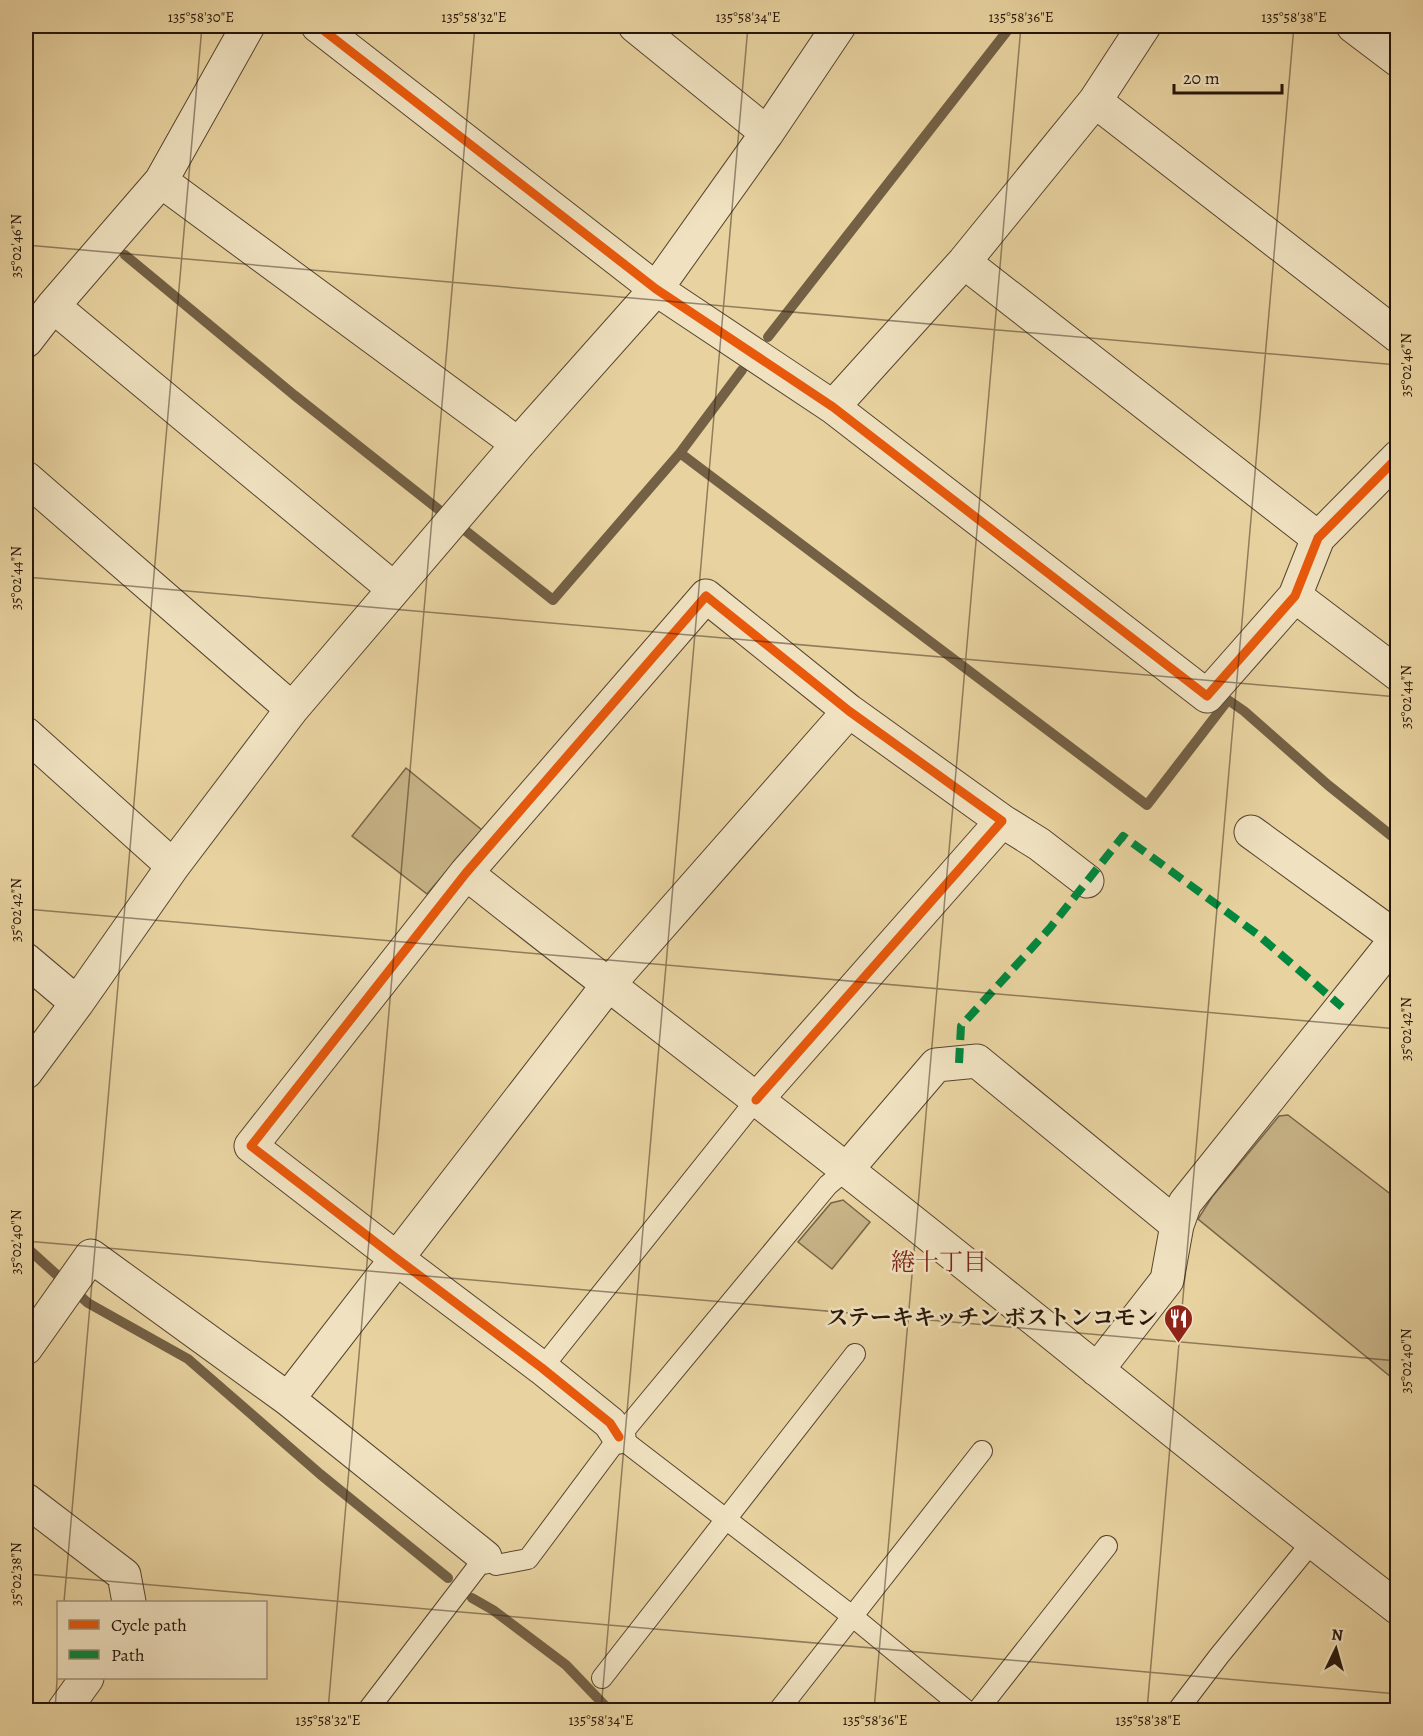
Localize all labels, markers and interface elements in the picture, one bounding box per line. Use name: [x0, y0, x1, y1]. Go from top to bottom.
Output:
text: 135°58'30"E: [168, 7, 234, 27]
text: 135°58'32"E: [441, 7, 507, 27]
text: 135°58'34"E: [715, 7, 781, 27]
text: 135°58'36"E: [988, 7, 1054, 27]
text: 135°58'38"E: [1261, 7, 1327, 27]
scale bar: [1174, 57, 1282, 95]
text: 20 m: [1183, 66, 1220, 90]
text: 35°02'46"N: [6, 214, 26, 278]
text: 35°02'46"N: [1396, 333, 1416, 397]
text: 35°02'44"N: [6, 546, 26, 610]
text: 35°02'44"N: [1396, 665, 1416, 729]
text: 35°02'42"N: [6, 878, 26, 942]
text: 35°02'42"N: [1396, 997, 1416, 1061]
text: 35°02'40"N: [6, 1209, 26, 1275]
district label: 綣十丁目: [891, 1246, 987, 1278]
restaurant icon: ステーキキッチン ボストンコモン: [1163, 1302, 1195, 1344]
place label: ステーキキッチン ボストンコモン: [826, 1303, 1158, 1333]
text: 35°02'40"N: [1396, 1328, 1416, 1394]
text: 35°02'38"N: [6, 1542, 26, 1606]
legend: [57, 1601, 267, 1679]
text: Cycle path: [111, 1613, 187, 1637]
north arrow: [1306, 1619, 1366, 1679]
text: N: [1330, 1624, 1344, 1647]
text: Path: [111, 1643, 145, 1667]
text: 135°58'32"E: [295, 1710, 361, 1730]
text: 135°58'34"E: [568, 1710, 634, 1730]
text: 135°58'36"E: [842, 1710, 908, 1730]
text: 135°58'38"E: [1115, 1710, 1181, 1730]

